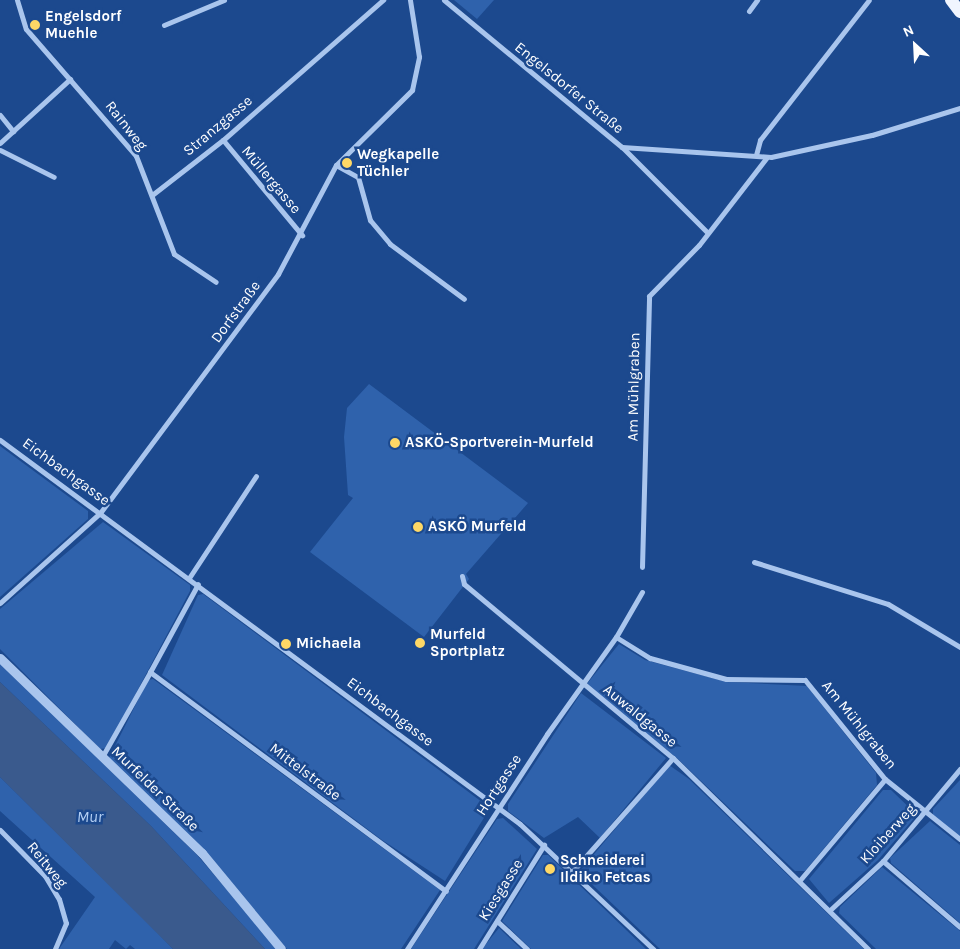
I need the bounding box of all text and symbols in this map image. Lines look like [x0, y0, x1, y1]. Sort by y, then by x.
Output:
place label: Engelsdorf Muehle [45, 7, 121, 42]
marker: Engelsdorf Muehle [29, 19, 41, 31]
north arrow [890, 20, 940, 70]
text: N [900, 21, 917, 41]
street label: Engelsdorfer Straße [511, 38, 627, 138]
street label: Stranzgasse [180, 92, 256, 160]
street label: Rainweg [101, 98, 151, 154]
street label: Müllergasse [237, 142, 305, 218]
place label: Wegkapelle Tüchler [357, 145, 439, 180]
marker: Wegkapelle Tüchler [341, 157, 353, 169]
street label: Dorfstraße [207, 277, 265, 347]
street label: Am Mühlgraben [624, 332, 644, 442]
street label: Eichbachgasse [19, 434, 113, 510]
place label: ASKÖ-Sportverein-Murfeld [405, 434, 594, 452]
marker: ASKÖ-Sportverein-Murfeld [389, 437, 401, 449]
place label: ASKÖ Murfeld [428, 518, 526, 536]
marker: ASKÖ Murfeld [412, 521, 424, 533]
place label: Murfeld Sportplatz [430, 625, 505, 660]
place label: Michaela [296, 635, 361, 653]
marker: Murfeld Sportplatz [414, 637, 426, 649]
marker: Michaela [280, 638, 292, 650]
street label: Eichbachgasse [343, 674, 437, 750]
street label: Am Mühlgraben [818, 677, 900, 773]
street label: Auwaldgasse [599, 681, 681, 751]
street label: Mittelstraße [266, 739, 344, 805]
street label: Murfelder Straße [107, 743, 203, 835]
street label: Hortgasse [473, 751, 525, 819]
street label: Kloiberweg [856, 800, 920, 868]
water label: Mur [77, 807, 103, 827]
street label: Reitweg [23, 838, 71, 892]
place label: Schneiderei Ildiko Fetcas [560, 851, 651, 886]
street label: Kiesgasse [475, 856, 527, 924]
marker: Schneiderei Ildiko Fetcas [544, 863, 556, 875]

